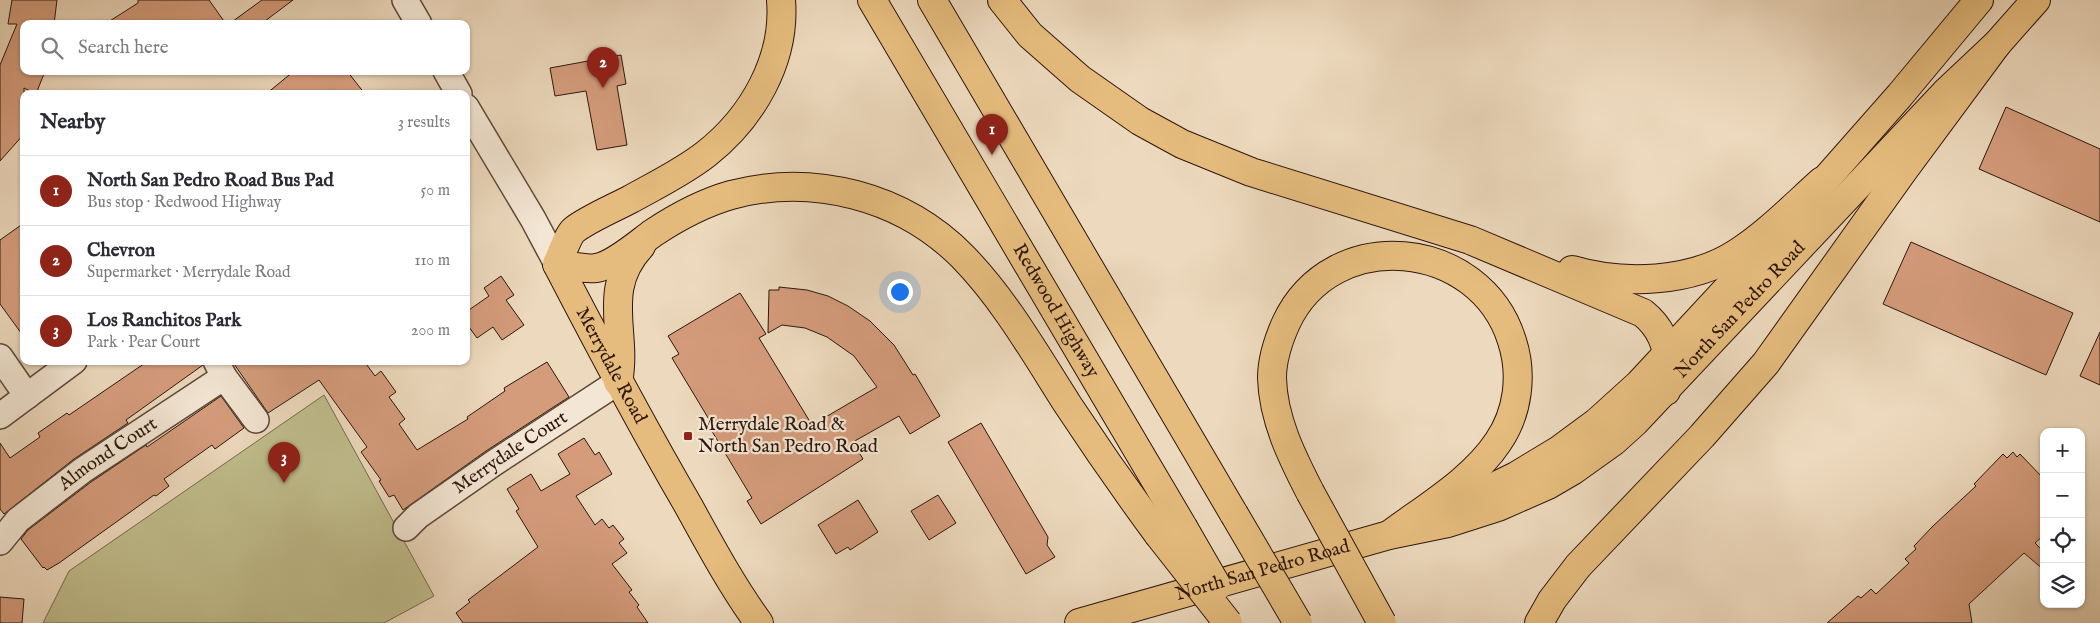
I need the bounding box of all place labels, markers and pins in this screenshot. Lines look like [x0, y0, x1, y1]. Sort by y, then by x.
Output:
pin: 2 [587, 47, 619, 88]
pin: 1 [976, 114, 1008, 155]
place label: Merrydale Road & North San Pedro Road [698, 413, 879, 459]
marker: Merrydale Road & North San Pedro Road [682, 430, 694, 442]
pin: 3 [268, 442, 300, 483]

